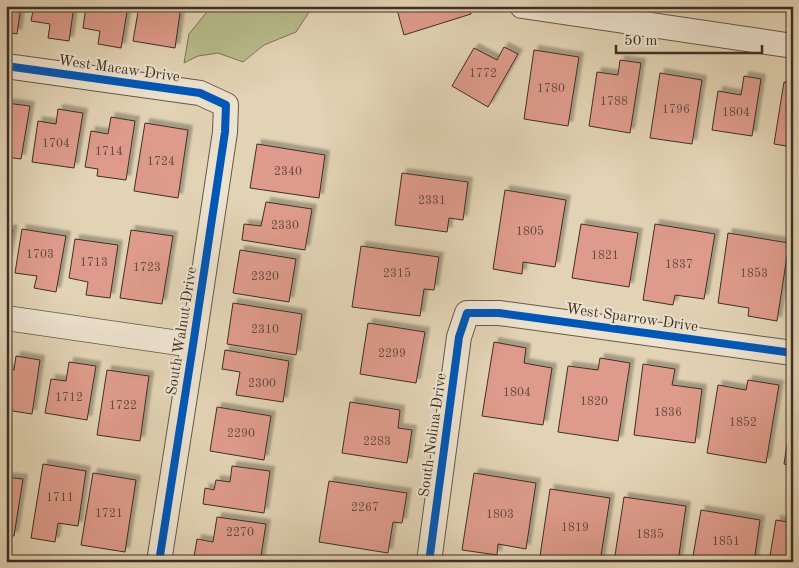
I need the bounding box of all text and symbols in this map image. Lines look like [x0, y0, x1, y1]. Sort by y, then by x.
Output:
scale bar [616, 22, 763, 54]
text: 50 m [624, 34, 658, 49]
street label: West Macaw Drive [57, 54, 181, 85]
house number: 1772 [469, 68, 497, 80]
house number: 1780 [537, 83, 565, 95]
house number: 1788 [600, 96, 628, 108]
house number: 1796 [662, 104, 690, 116]
house number: 1804 [722, 107, 750, 119]
house number: 1704 [42, 138, 70, 150]
house number: 1714 [95, 146, 123, 158]
house number: 1724 [147, 156, 175, 168]
house number: 2340 [274, 166, 302, 178]
house number: 2331 [418, 195, 446, 207]
house number: 2330 [271, 220, 299, 232]
house number: 1805 [516, 225, 544, 238]
house number: 1703 [26, 249, 54, 261]
house number: 1821 [591, 250, 619, 262]
house number: 1713 [80, 257, 108, 269]
house number: 1837 [665, 259, 693, 271]
house number: 1723 [133, 262, 161, 274]
street label: South Walnut Drive [165, 266, 200, 397]
house number: 2315 [383, 267, 411, 280]
house number: 1853 [740, 267, 768, 280]
house number: 2320 [251, 271, 279, 283]
street label: West Sparrow Drive [565, 302, 699, 335]
house number: 2310 [251, 324, 279, 336]
house number: 2299 [378, 348, 406, 360]
street label: South Nolina Drive [417, 372, 450, 498]
house number: 2300 [248, 378, 276, 390]
house number: 1804 [503, 387, 531, 399]
house number: 1712 [55, 392, 83, 404]
house number: 1820 [580, 396, 608, 408]
house number: 1722 [109, 400, 137, 412]
house number: 1836 [654, 407, 682, 419]
house number: 1852 [729, 416, 757, 429]
house number: 2290 [227, 428, 255, 440]
house number: 2283 [363, 436, 391, 448]
house number: 1711 [46, 492, 74, 504]
house number: 2267 [351, 502, 379, 514]
house number: 1721 [95, 508, 123, 520]
house number: 1803 [486, 509, 514, 521]
house number: 1819 [561, 522, 589, 534]
house number: 2270 [226, 527, 254, 539]
house number: 1835 [636, 528, 664, 541]
house number: 1851 [712, 535, 740, 548]

